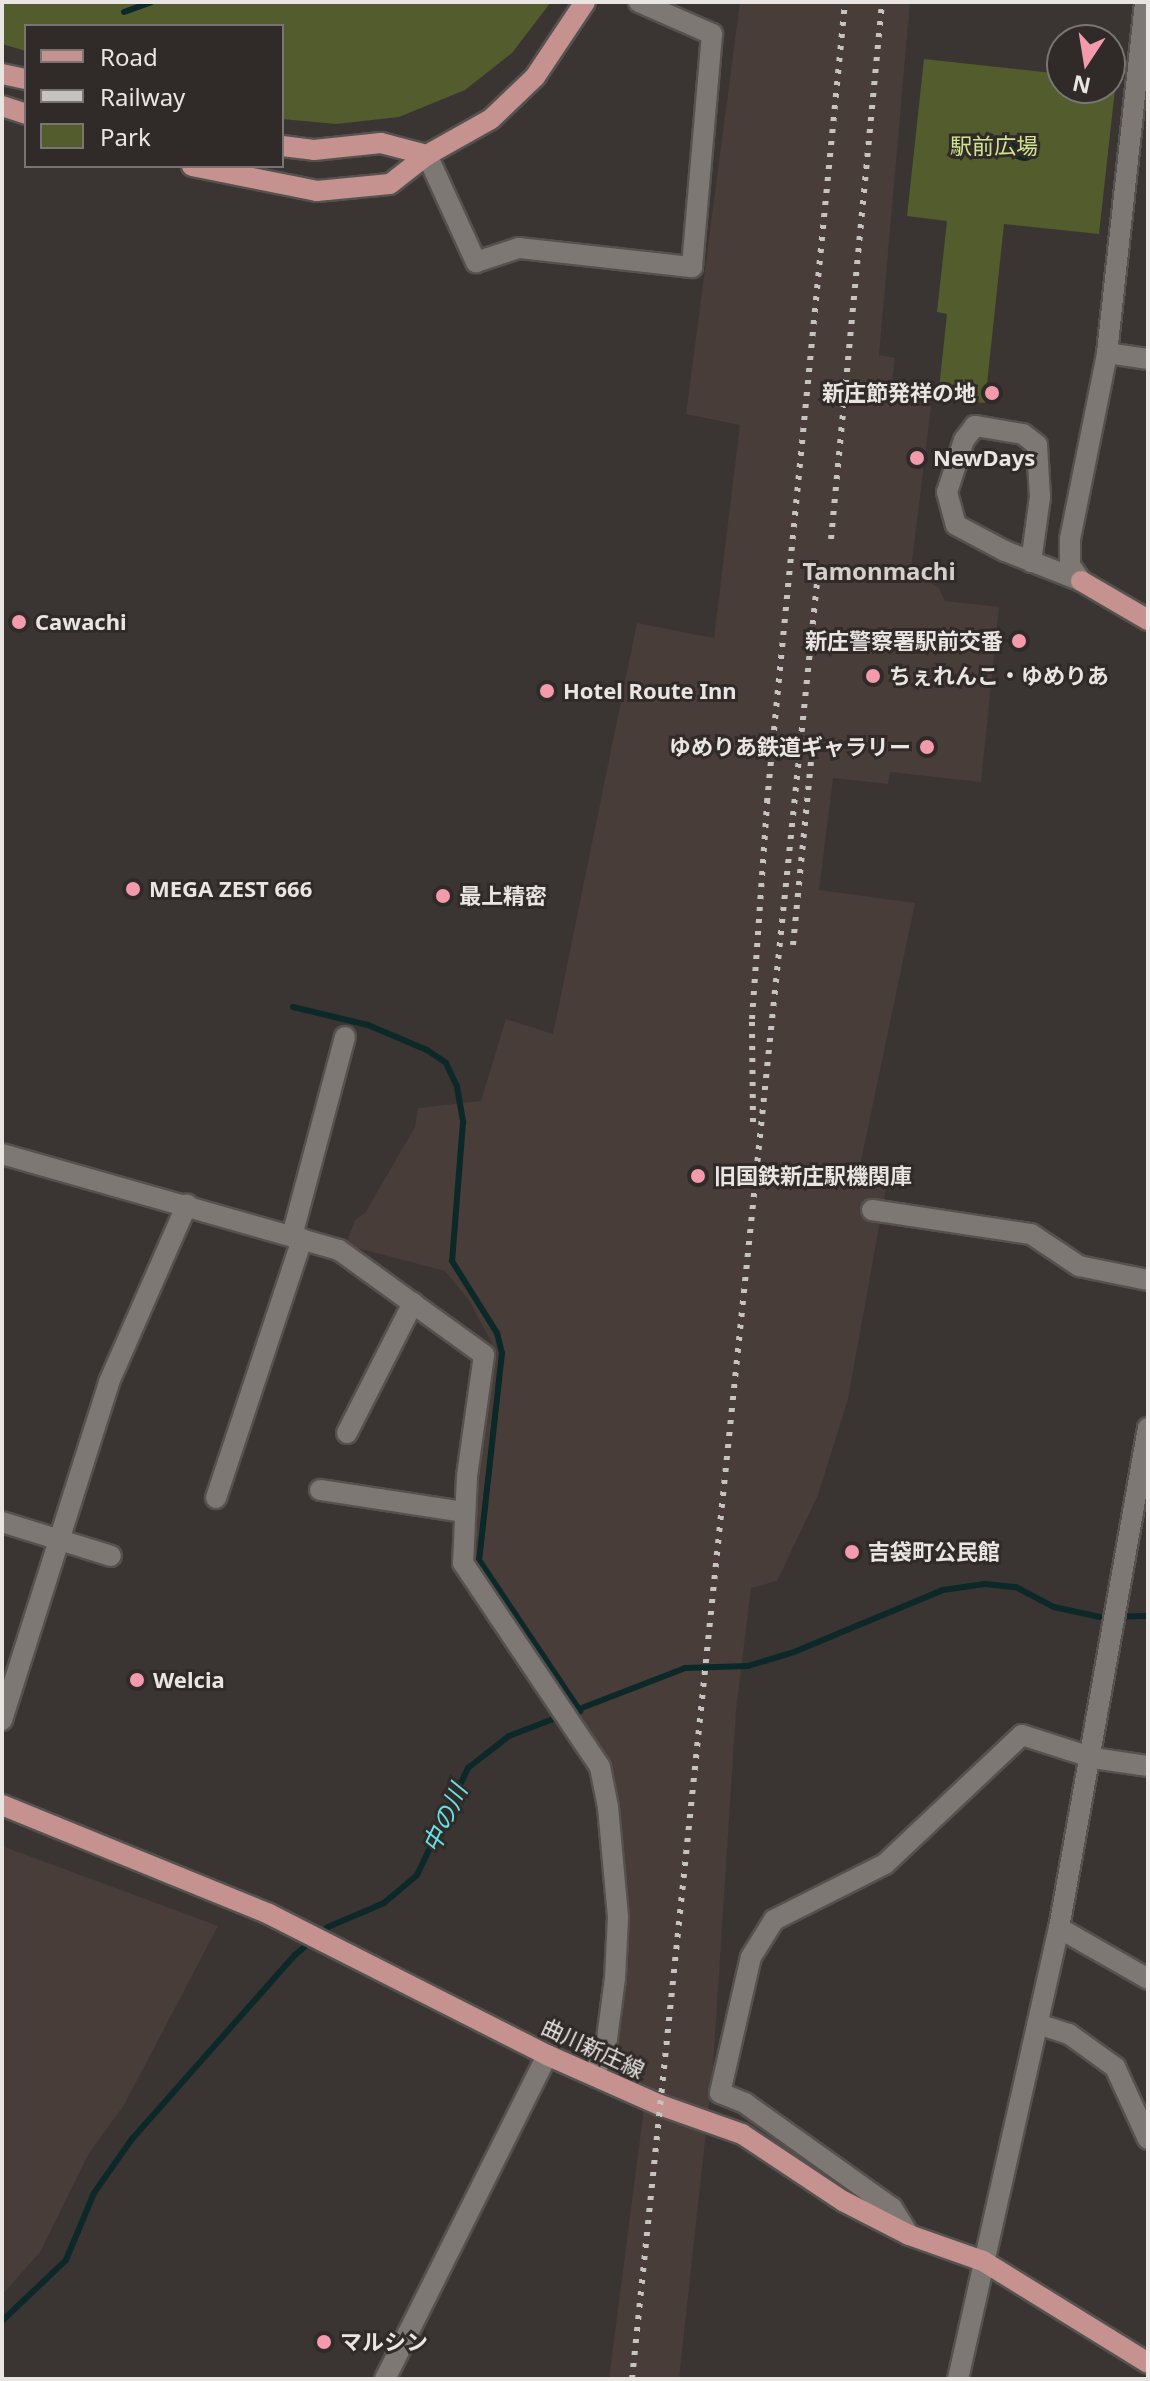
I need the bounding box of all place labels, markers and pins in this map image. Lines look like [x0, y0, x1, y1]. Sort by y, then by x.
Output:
place label: 新庄節発祥の地 [822, 380, 976, 406]
marker: 新庄節発祥の地 [983, 384, 1001, 402]
place label: NewDays [933, 445, 1035, 471]
marker: NewDays [908, 449, 926, 467]
place label: Cawachi [35, 609, 127, 635]
marker: Cawachi [10, 613, 28, 631]
place label: 新庄警察署駅前交番 [805, 628, 1003, 654]
marker: 新庄警察署駅前交番 [1010, 632, 1028, 650]
place label: ちぇれんこ・ゆめりあ [889, 663, 1109, 689]
marker: ちぇれんこ・ゆめりあ [864, 667, 882, 685]
place label: Hotel Route Inn [563, 678, 737, 704]
marker: Hotel Route Inn [538, 682, 556, 700]
place label: ゆめりあ鉄道ギャラリー [669, 734, 911, 760]
marker: ゆめりあ鉄道ギャラリー [918, 738, 936, 756]
place label: MEGA ZEST 666 [149, 876, 312, 902]
marker: MEGA ZEST 666 [124, 880, 142, 898]
place label: 最上精密 [459, 883, 547, 909]
marker: 最上精密 [434, 887, 452, 905]
place label: 旧国鉄新庄駅機関庫 [714, 1163, 912, 1189]
marker: 旧国鉄新庄駅機関庫 [689, 1167, 707, 1185]
place label: 吉袋町公民館 [868, 1539, 1000, 1565]
marker: 吉袋町公民館 [843, 1543, 861, 1561]
place label: Welcia [153, 1667, 225, 1693]
marker: Welcia [128, 1671, 146, 1689]
place label: マルシン [340, 2329, 428, 2355]
marker: マルシン [315, 2333, 333, 2351]

